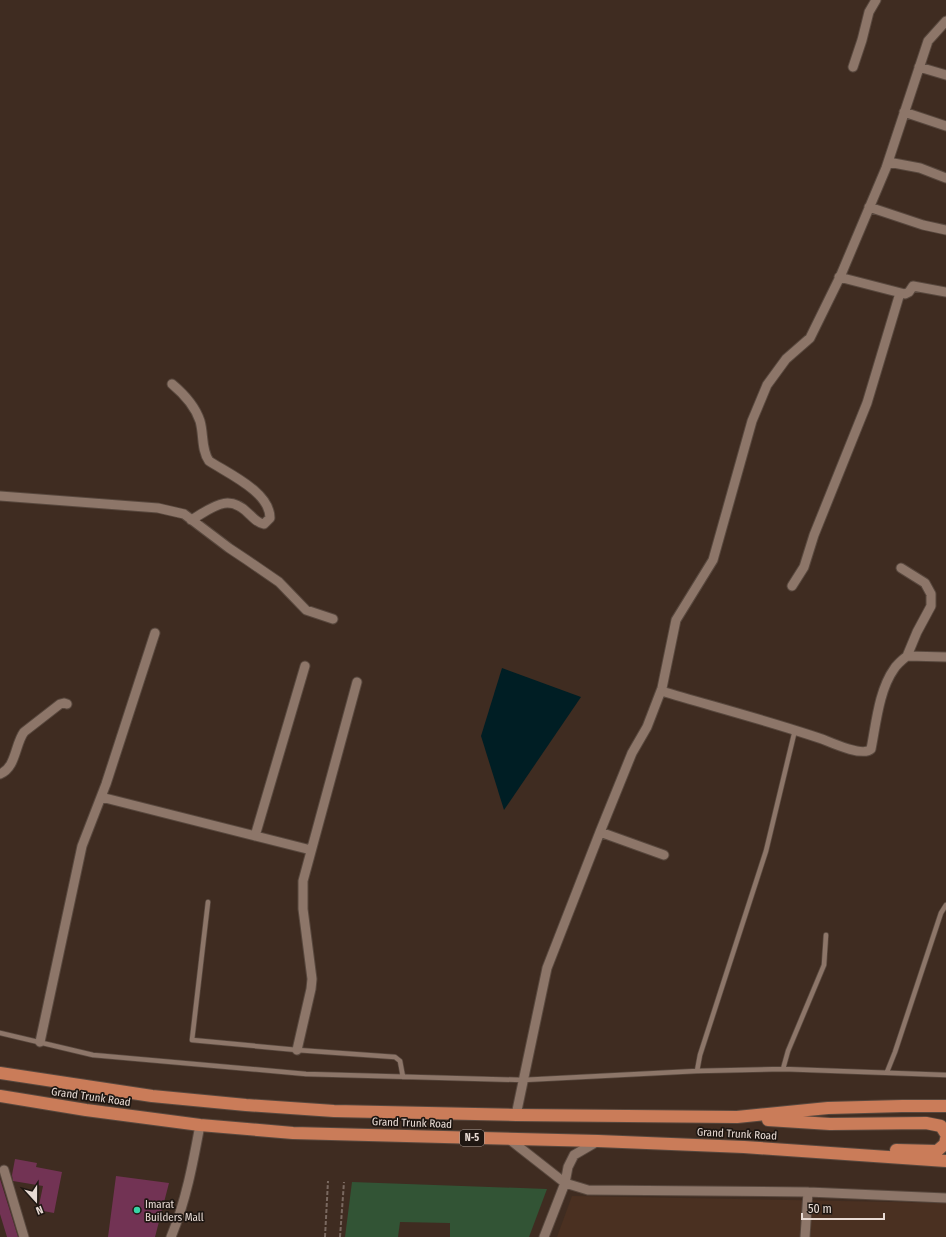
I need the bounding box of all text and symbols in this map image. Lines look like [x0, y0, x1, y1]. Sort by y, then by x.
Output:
street label: Grand Trunk Road [50, 1085, 132, 1109]
street label: Grand Trunk Road [372, 1115, 452, 1131]
street label: Grand Trunk Road [697, 1125, 777, 1143]
road number: N-5 [460, 1130, 484, 1146]
north arrow [16, 1181, 56, 1221]
scale bar [802, 1195, 884, 1221]
place label: Imarat Builders Mall [145, 1198, 204, 1224]
text: 50 m [808, 1202, 832, 1216]
text: N [34, 1203, 45, 1217]
marker: Imarat Builders Mall [132, 1205, 142, 1215]

